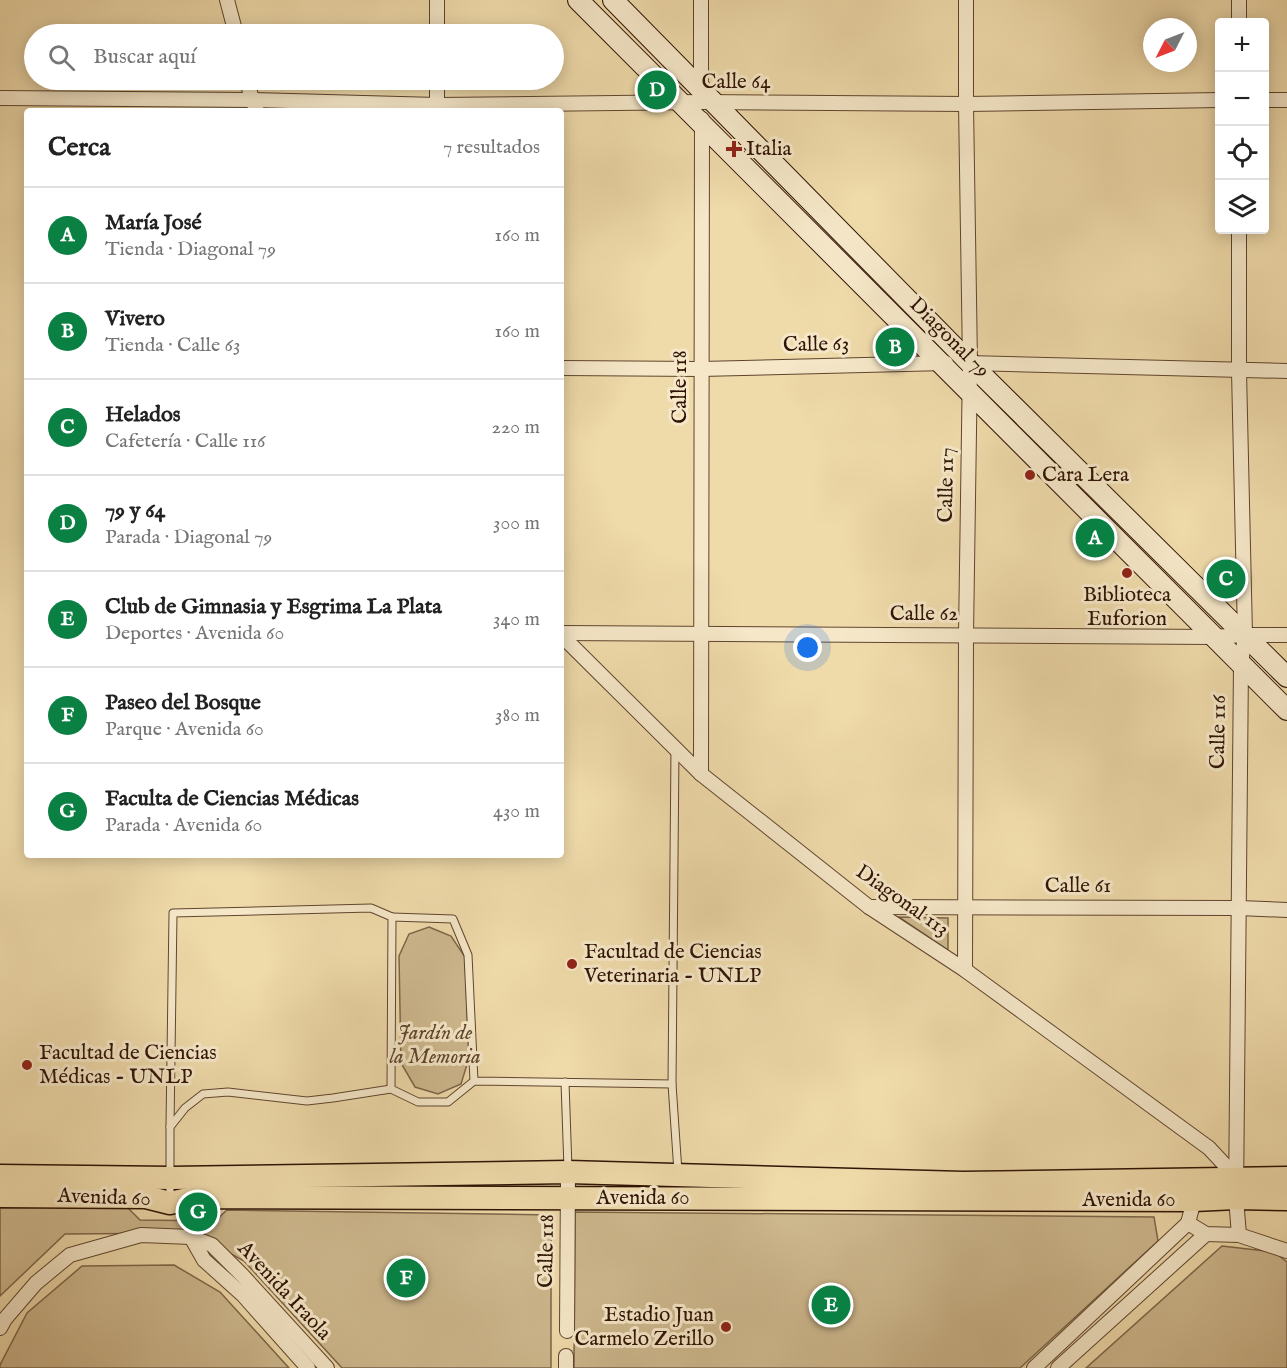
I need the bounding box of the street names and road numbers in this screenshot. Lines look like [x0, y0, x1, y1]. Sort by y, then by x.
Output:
street label: Calle 64 [702, 69, 771, 96]
street label: Diagonal 79 [903, 292, 995, 384]
street label: Calle 63 [783, 331, 849, 359]
street label: Calle 118 [667, 350, 694, 424]
street label: Calle 117 [933, 447, 961, 523]
street label: Calle 62 [890, 601, 958, 628]
street label: Calle 116 [1205, 694, 1233, 769]
street label: Diagonal 113 [850, 859, 954, 943]
street label: Calle 61 [1045, 873, 1111, 900]
street label: Avenida 60 [56, 1183, 151, 1213]
street label: Avenida 60 [595, 1185, 690, 1212]
street label: Avenida 60 [1081, 1187, 1176, 1214]
street label: Calle 118 [533, 1214, 561, 1288]
street label: Avenida Iraola [230, 1235, 337, 1347]

